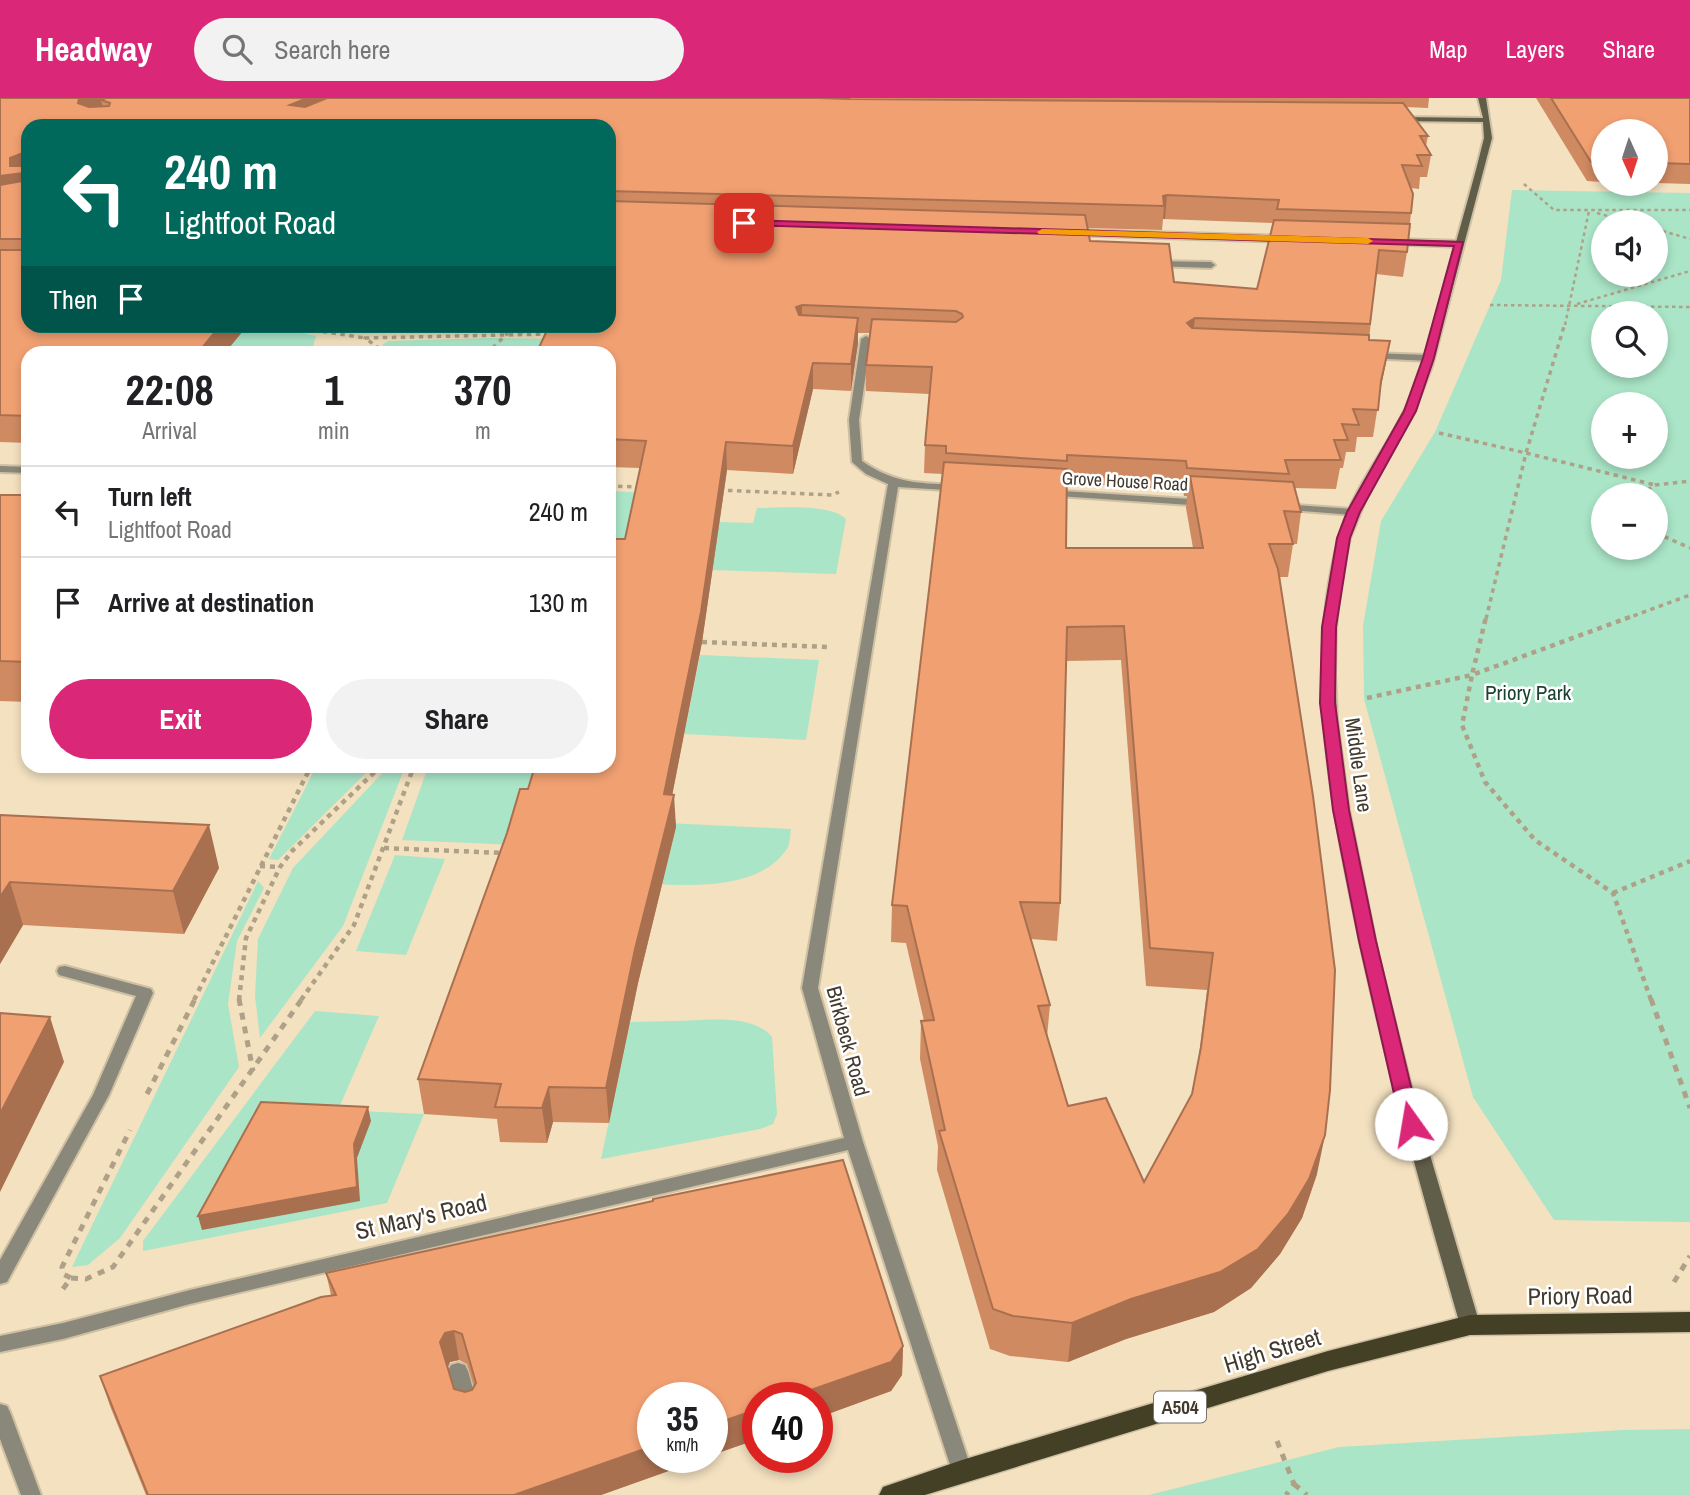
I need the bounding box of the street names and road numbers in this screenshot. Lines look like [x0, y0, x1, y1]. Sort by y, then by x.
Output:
street label: Grove House Road [1061, 465, 1189, 497]
street label: Middle Lane [1338, 716, 1380, 814]
street label: Birkbeck Road [819, 983, 877, 1099]
street label: St Mary's Road [352, 1185, 490, 1247]
street label: Priory Road [1527, 1278, 1633, 1312]
street label: High Street [1220, 1320, 1325, 1380]
road number: A504 [1154, 1392, 1206, 1422]

